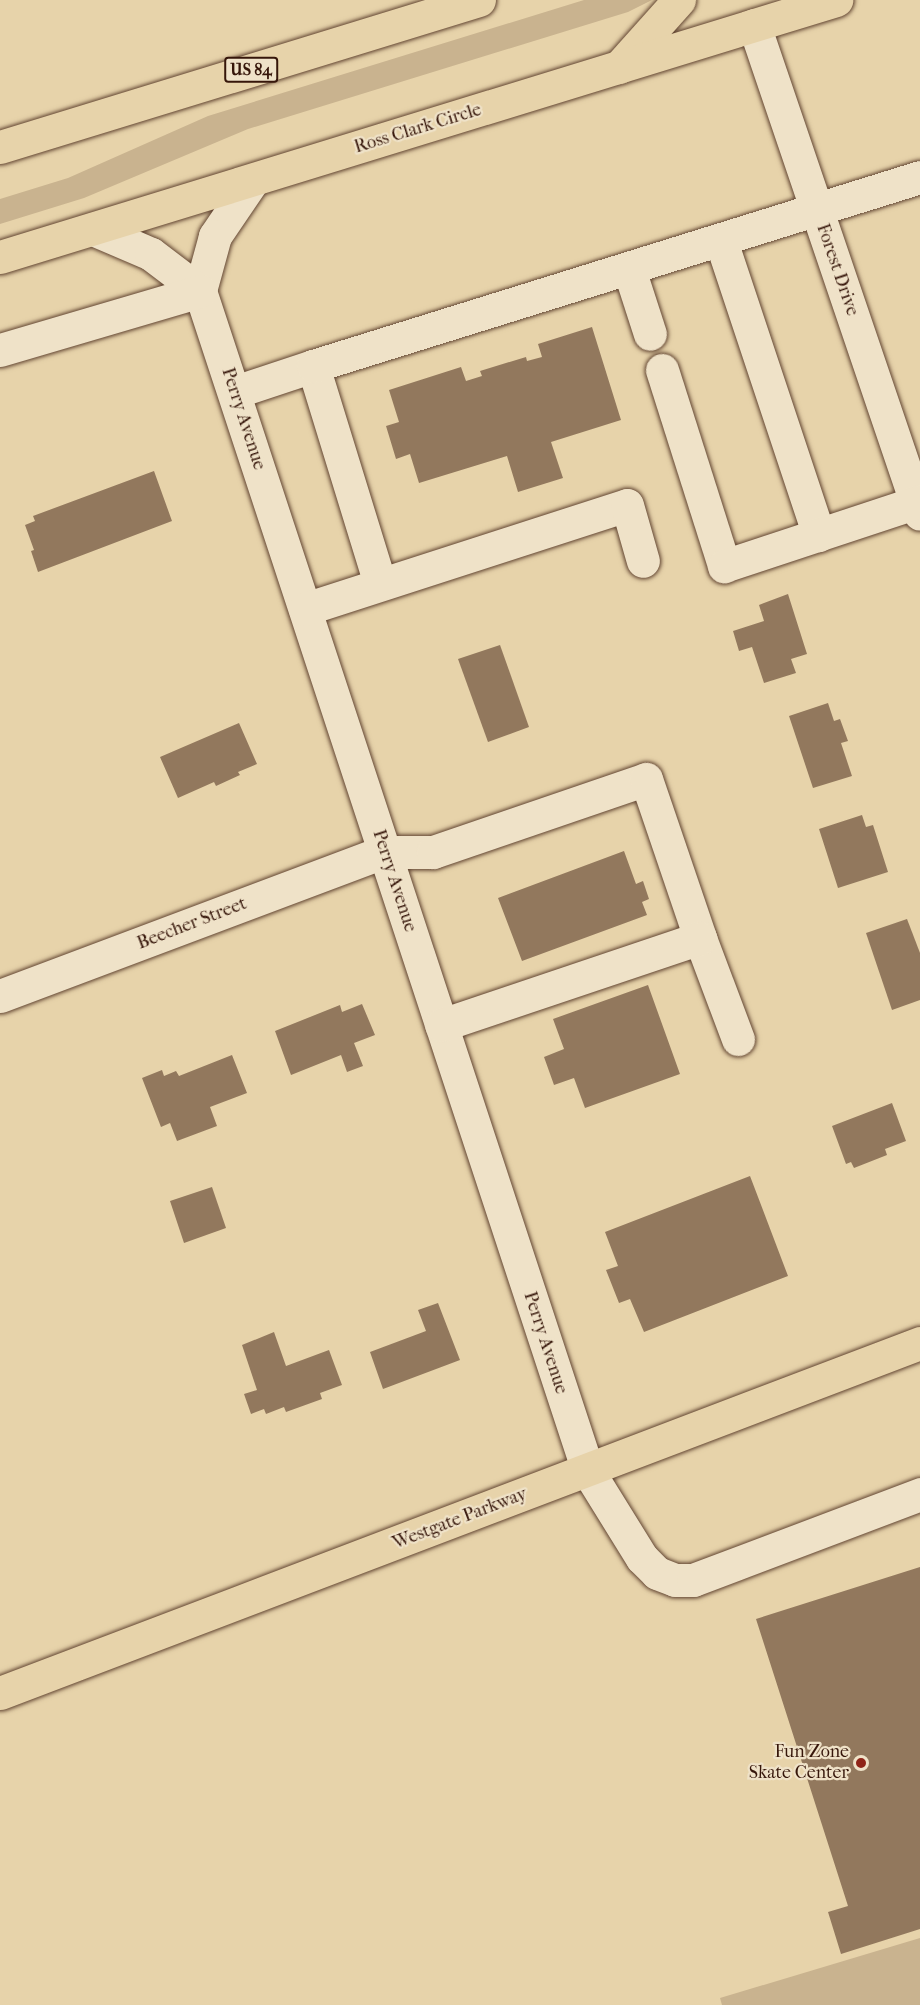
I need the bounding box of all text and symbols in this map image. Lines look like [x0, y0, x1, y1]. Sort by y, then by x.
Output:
road number: US 84 [224, 57, 278, 83]
street label: Ross Clark Circle [352, 99, 484, 159]
street label: Forest Drive [811, 221, 863, 319]
street label: Perry Avenue [216, 365, 270, 473]
street label: Perry Avenue [367, 827, 421, 935]
street label: Beecher Street [134, 893, 250, 955]
street label: Perry Avenue [518, 1289, 572, 1397]
street label: Westgate Parkway [390, 1483, 530, 1555]
place label: Fun Zone Skate Center [749, 1742, 849, 1784]
marker: Fun Zone Skate Center [854, 1756, 868, 1770]

